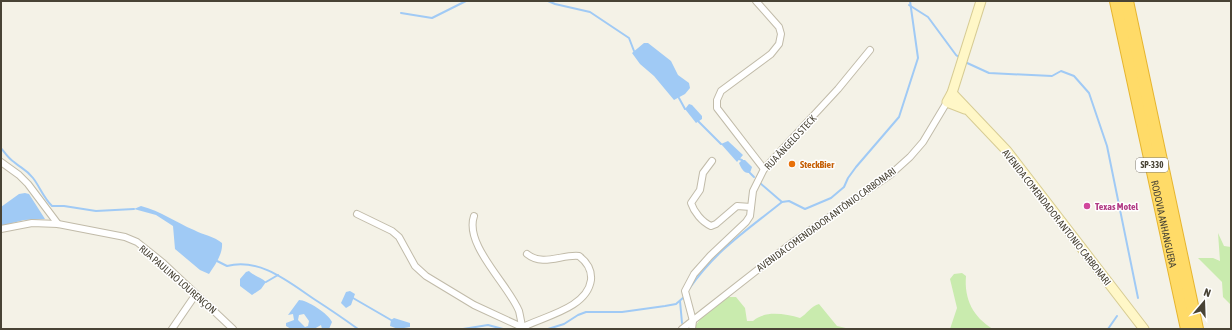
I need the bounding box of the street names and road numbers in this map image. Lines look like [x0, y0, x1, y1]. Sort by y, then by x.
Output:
street label: RUA ÂNGELO STECK [762, 113, 819, 172]
street label: AVENIDA COMENDADOR ANTONIO CARBONARI [1000, 147, 1113, 287]
road number: SP-330 [1136, 158, 1168, 172]
street label: AVENIDA COMENDADOR ANTÔNIO CARBONARI [755, 165, 898, 274]
street label: RODOVIA ANHANGUERA [1149, 179, 1179, 269]
street label: RUA PAULINO LOURENÇON [137, 243, 219, 316]

